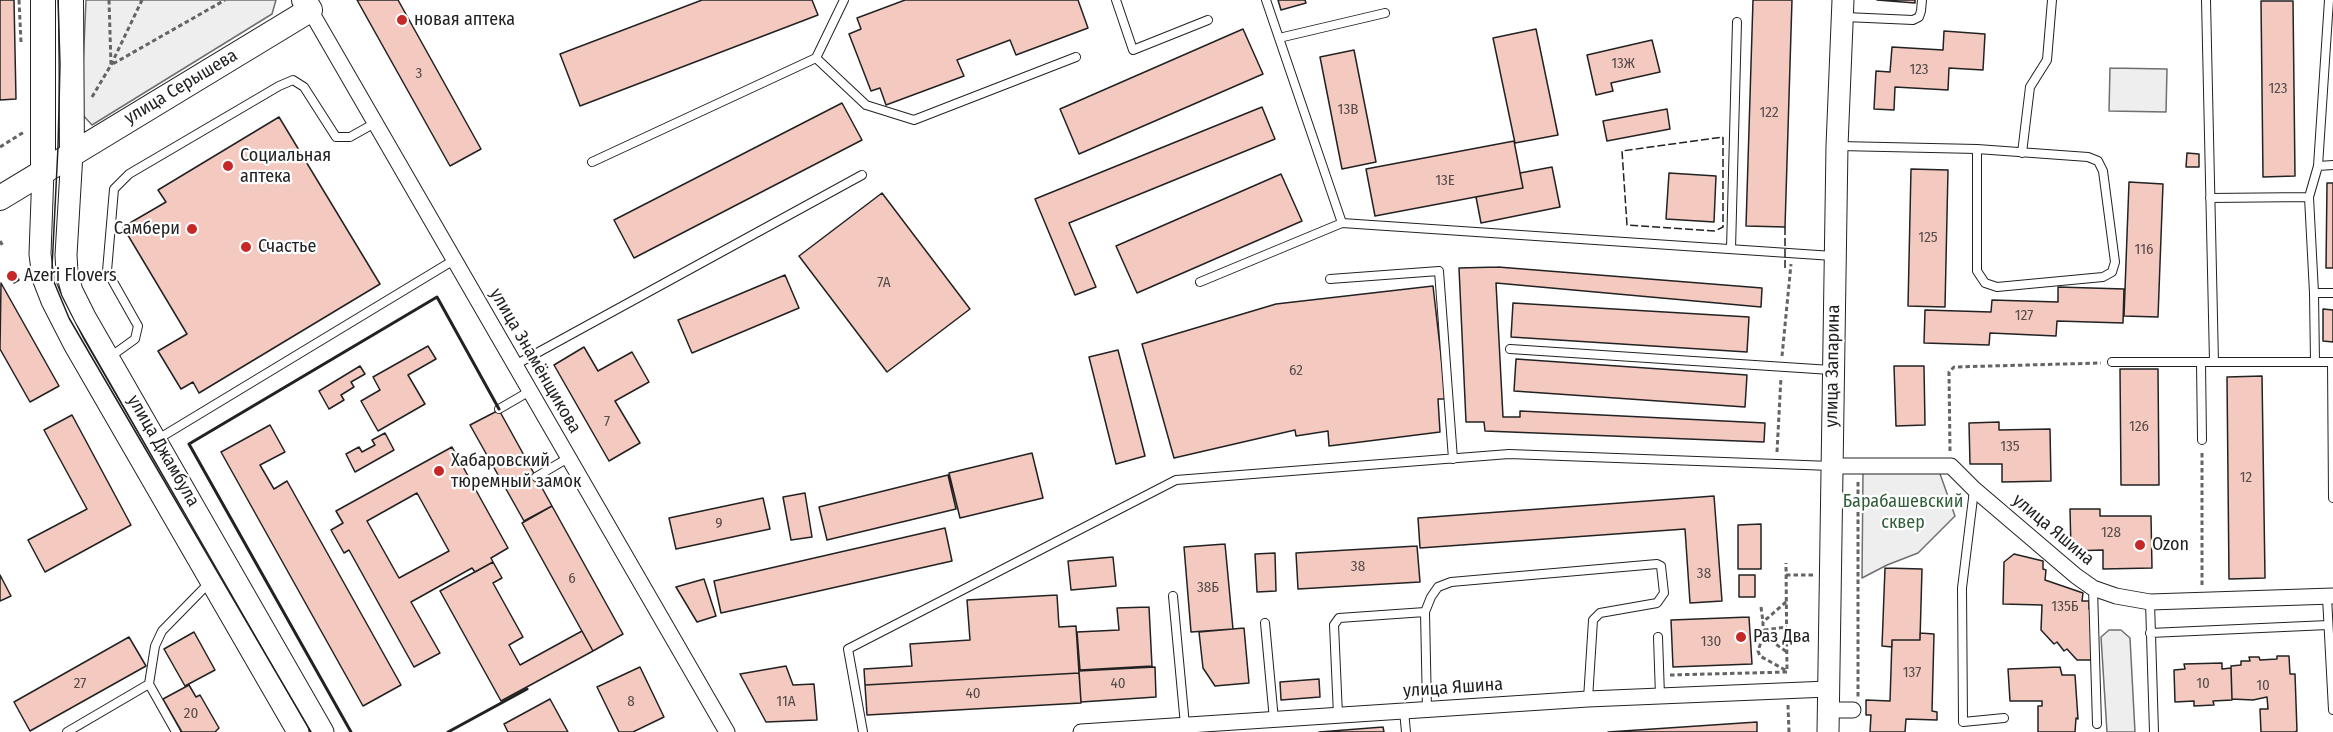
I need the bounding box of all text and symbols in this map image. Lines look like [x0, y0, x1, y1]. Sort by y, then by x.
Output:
place label: новая аптека [414, 9, 515, 31]
marker: новая аптека [395, 13, 409, 27]
street label: улица Серышева [121, 45, 241, 129]
house number: 13Ж [1611, 55, 1635, 73]
house number: 123 [1909, 61, 1929, 79]
house number: 3 [416, 65, 422, 83]
house number: 123 [2268, 80, 2288, 98]
house number: 13В [1338, 101, 1358, 119]
house number: 122 [1759, 104, 1779, 122]
place label: Социальная аптека [240, 145, 331, 188]
marker: Социальная аптека [221, 159, 235, 173]
house number: 13Е [1435, 172, 1455, 190]
place label: Самбери [114, 218, 180, 240]
marker: Самбери [185, 222, 199, 236]
house number: 125 [1918, 229, 1938, 247]
place label: Счастье [258, 236, 316, 258]
marker: Счастье [239, 240, 253, 254]
house number: 116 [2135, 241, 2153, 259]
place label: Azeri Flovers [24, 265, 117, 287]
marker: Azeri Flovers [5, 269, 19, 283]
house number: 7А [877, 274, 891, 292]
street label: улица Знамёнщикова [485, 285, 585, 437]
street label: улица Запарина [1821, 304, 1845, 428]
house number: 127 [2015, 307, 2033, 325]
house number: 62 [1289, 362, 1303, 380]
street label: улица Джамбула [122, 391, 204, 511]
house number: 7 [604, 413, 610, 431]
house number: 126 [2129, 418, 2149, 436]
house number: 135 [2000, 438, 2020, 456]
place label: Хабаровский тюремный замок [451, 450, 581, 492]
marker: Хабаровский тюремный замок [432, 464, 446, 478]
house number: 12 [2240, 469, 2252, 487]
street label: улица Яшина [2008, 490, 2098, 570]
park label: Барабашевский сквер [1843, 491, 1963, 534]
house number: 9 [715, 515, 723, 533]
house number: 128 [2101, 524, 2121, 542]
place label: Ozon [2152, 534, 2189, 556]
marker: Ozon [2133, 538, 2147, 552]
house number: 38 [1351, 558, 1365, 576]
house number: 38 [1697, 565, 1711, 583]
house number: 6 [568, 570, 576, 588]
house number: 38Б [1197, 579, 1219, 597]
house number: 135Б [2051, 598, 2079, 616]
place label: Раз Два [1753, 626, 1810, 648]
marker: Раз Два [1734, 630, 1748, 644]
house number: 130 [1701, 633, 1721, 651]
house number: 137 [1903, 664, 1921, 682]
street label: улица Яшина [1402, 674, 1504, 702]
house number: 27 [74, 675, 86, 693]
house number: 40 [1110, 675, 1126, 693]
house number: 10 [2196, 675, 2210, 693]
house number: 10 [2256, 677, 2270, 695]
house number: 40 [965, 685, 981, 703]
house number: 8 [627, 693, 635, 711]
house number: 11А [776, 693, 796, 711]
house number: 20 [184, 705, 198, 723]

